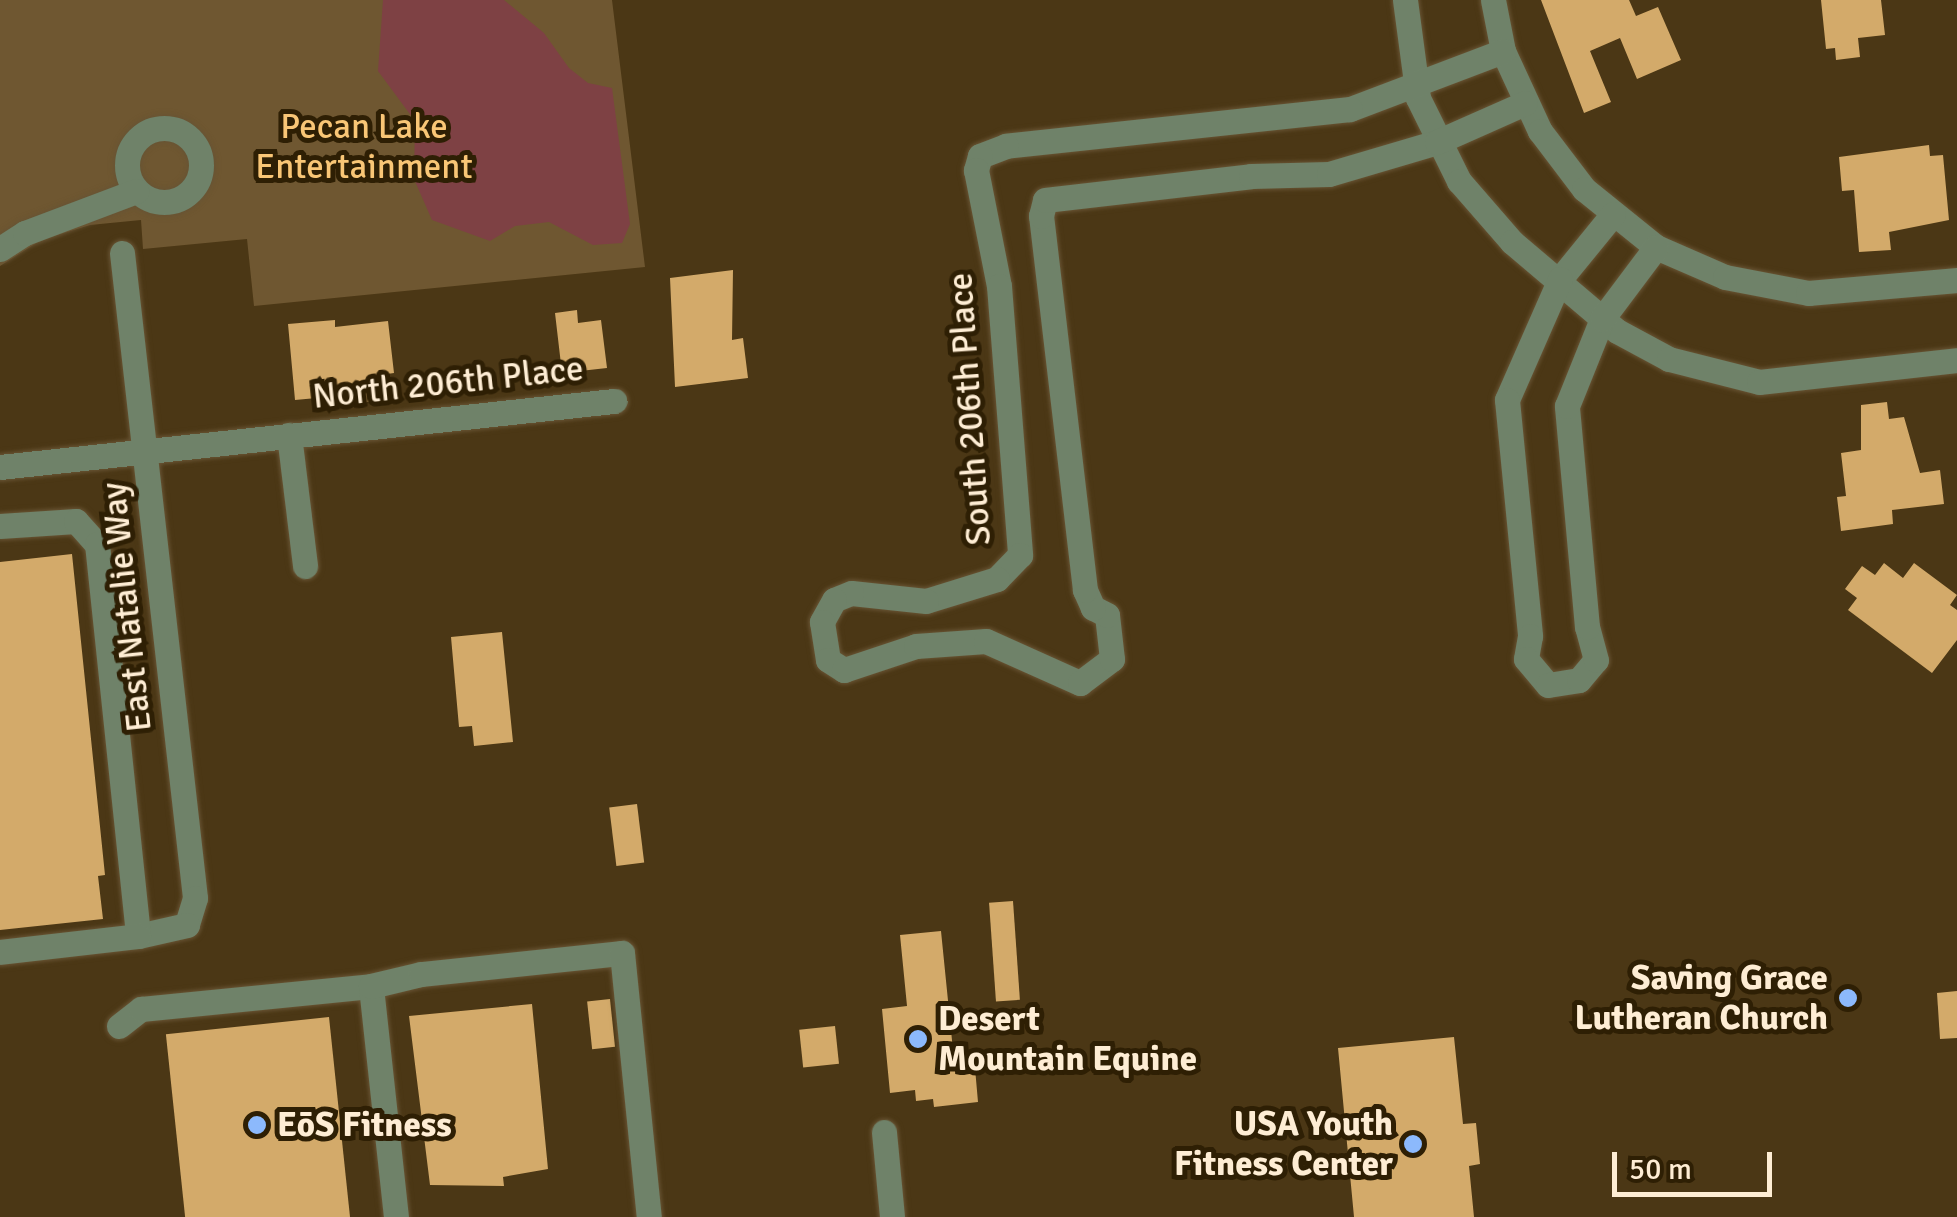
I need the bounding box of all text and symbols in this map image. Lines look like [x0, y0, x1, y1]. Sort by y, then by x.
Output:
park label: Pecan Lake Entertainment [255, 106, 473, 188]
street label: South 206th Place [940, 271, 1000, 547]
street label: North 206th Place [311, 348, 585, 418]
street label: East Natalie Way [93, 480, 161, 734]
place label: Saving Grace Lutheran Church [1574, 957, 1828, 1039]
marker: Saving Grace Lutheran Church [1837, 987, 1859, 1009]
place label: Desert Mountain Equine [938, 998, 1197, 1080]
marker: Desert Mountain Equine [907, 1028, 929, 1050]
place label: USA Youth Fitness Center [1174, 1103, 1393, 1185]
place label: EōS Fitness [277, 1104, 452, 1146]
marker: EōS Fitness [246, 1114, 268, 1136]
scale bar [1617, 1132, 1777, 1194]
marker: USA Youth Fitness Center [1402, 1133, 1424, 1155]
text: 50 m [1629, 1151, 1692, 1188]

